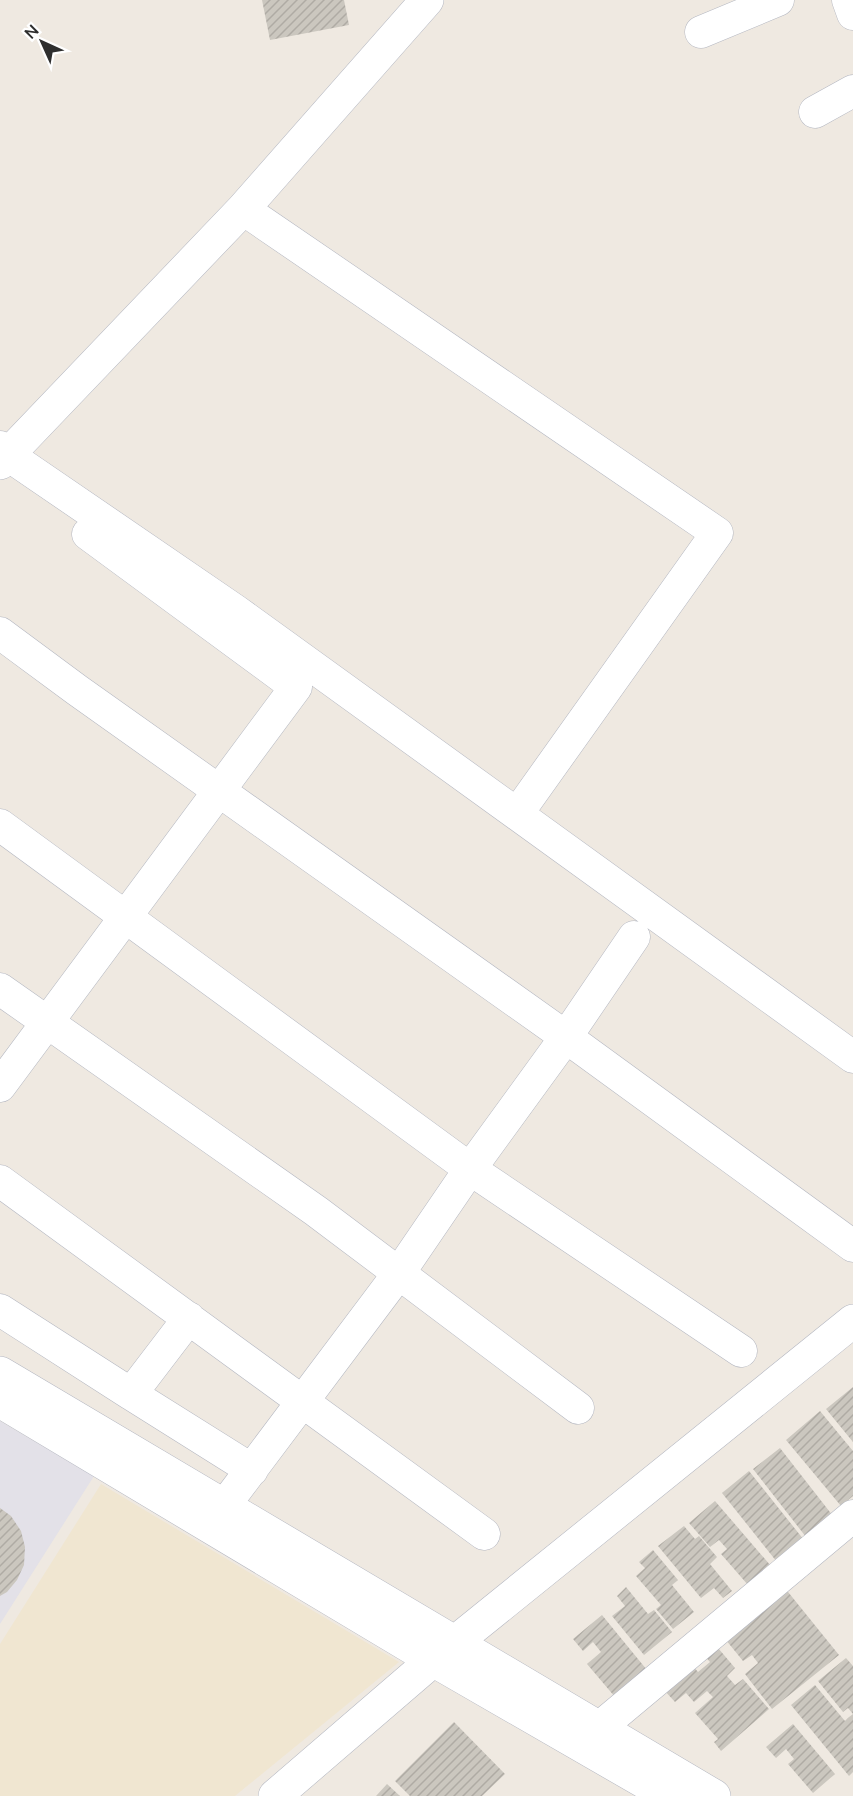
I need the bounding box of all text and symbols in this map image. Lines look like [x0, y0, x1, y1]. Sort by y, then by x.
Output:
north arrow [12, 12, 72, 72]
text: N [20, 20, 43, 43]

